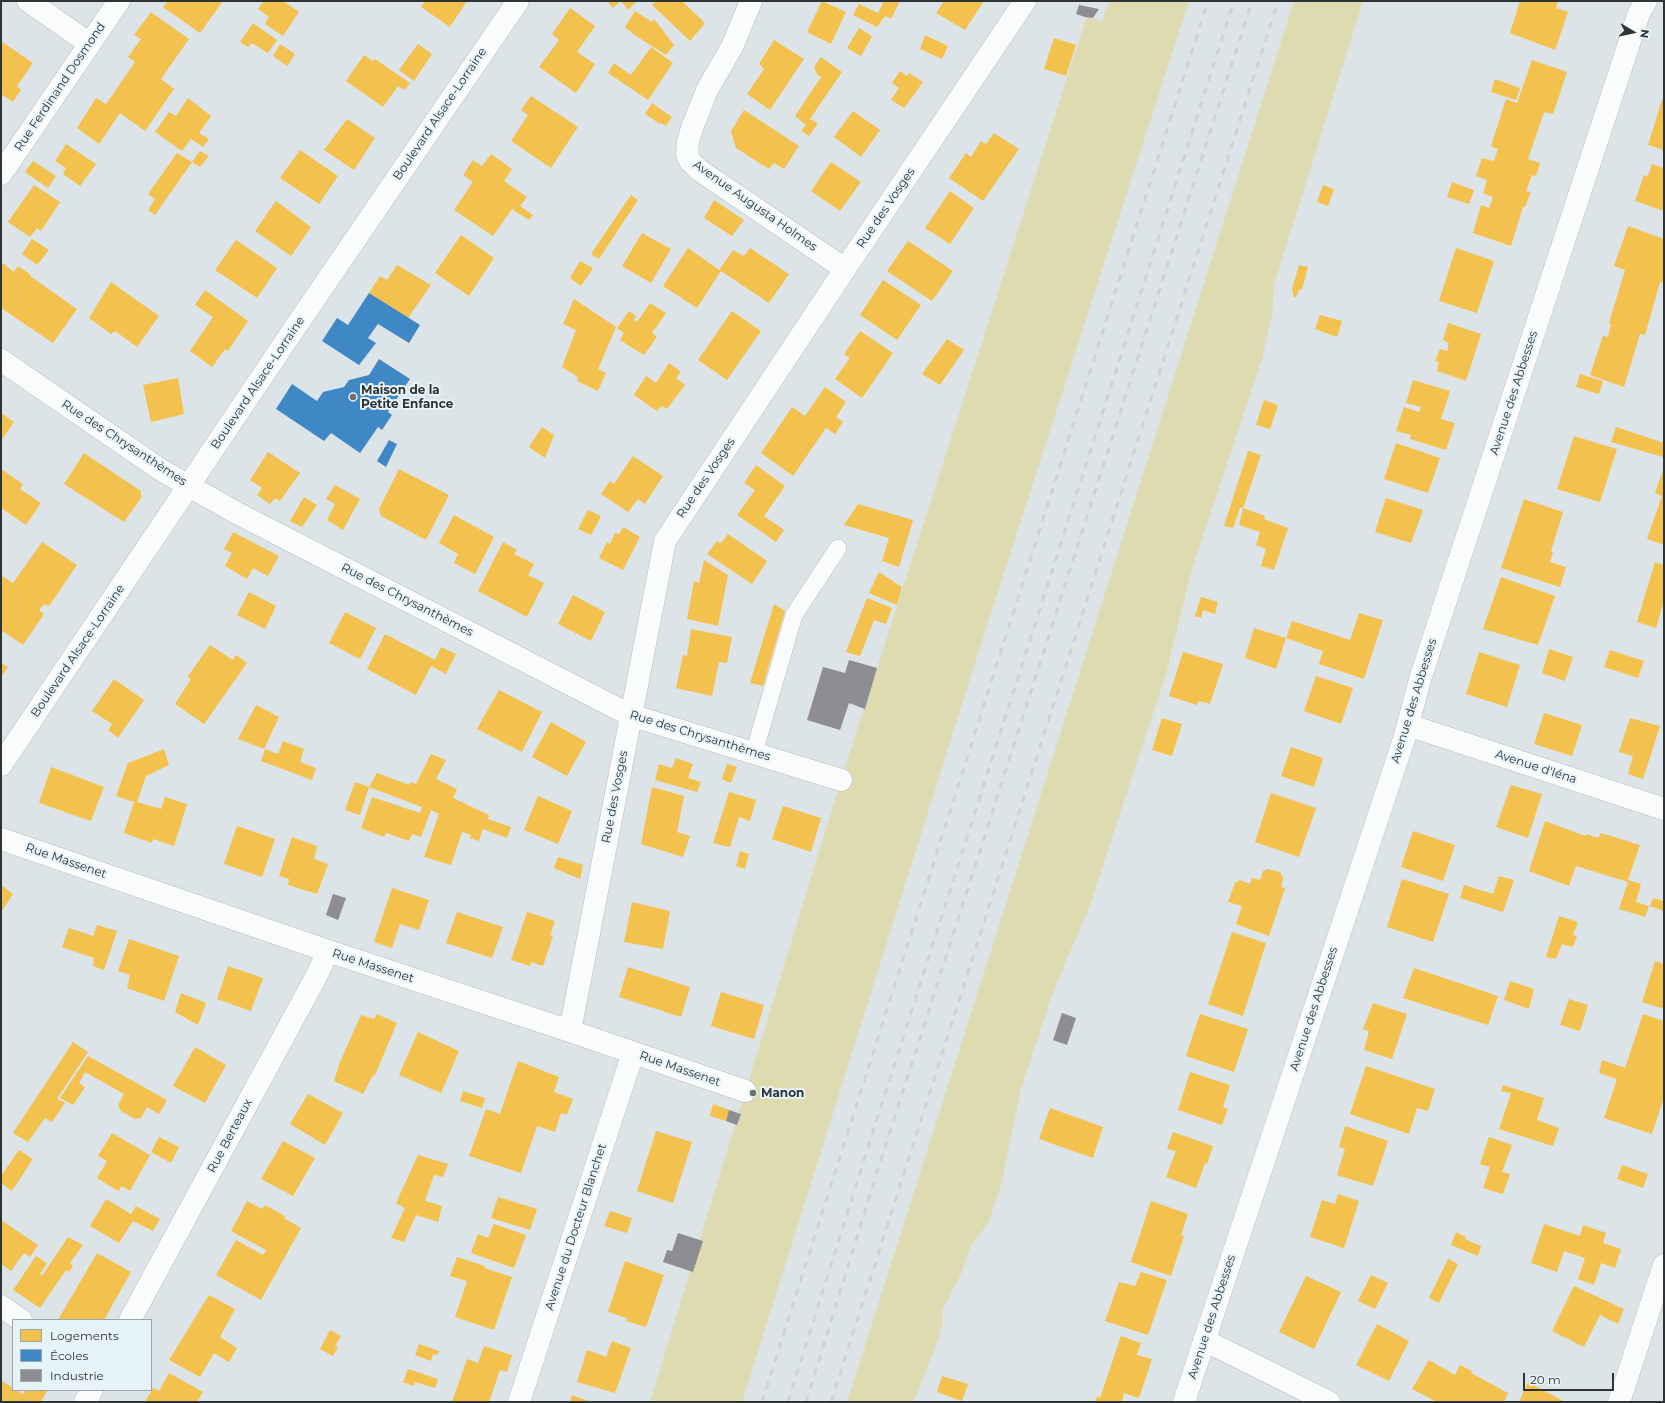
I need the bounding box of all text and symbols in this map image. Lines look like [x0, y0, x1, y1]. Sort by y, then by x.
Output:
north arrow [1613, 12, 1653, 52]
street label: Rue Ferdinand Dosmond [11, 20, 109, 154]
text: N [1637, 28, 1652, 39]
street label: Boulevard Alsace-Lorraine [390, 45, 490, 183]
street label: Avenue Augusta Holmes [690, 158, 820, 254]
street label: Rue des Vosges [854, 165, 918, 251]
street label: Boulevard Alsace-Lorraine [208, 314, 308, 452]
street label: Avenue des Abbesses [1487, 329, 1541, 457]
place label: Maison de la Petite Enfance [361, 383, 453, 411]
marker: Maison de la Petite Enfance [348, 392, 358, 402]
street label: Rue des Chrysanthèmes [59, 397, 189, 489]
street label: Rue des Vosges [674, 435, 738, 521]
street label: Rue des Chrysanthèmes [339, 560, 475, 640]
street label: Boulevard Alsace-Lorraine [28, 582, 128, 720]
street label: Avenue des Abbesses [1388, 637, 1440, 765]
street label: Rue des Chrysanthèmes [628, 708, 772, 764]
street label: Avenue d'Iéna [1493, 747, 1579, 787]
street label: Rue des Vosges [599, 750, 631, 844]
street label: Rue Massenet [24, 840, 108, 882]
street label: Avenue des Abbesses [1287, 945, 1341, 1073]
street label: Rue Massenet [330, 946, 416, 986]
street label: Rue Massenet [638, 1048, 722, 1090]
place label: Manon [761, 1086, 804, 1100]
marker: Manon [748, 1088, 758, 1098]
street label: Rue Berteaux [204, 1097, 256, 1175]
street label: Avenue du Docteur Blanchet [542, 1142, 610, 1312]
street label: Avenue des Abbesses [1185, 1253, 1239, 1381]
legend [12, 1319, 152, 1391]
text: Logements [50, 1328, 119, 1343]
text: Écoles [50, 1348, 88, 1363]
scale bar [1525, 1365, 1616, 1391]
text: Industrie [50, 1368, 104, 1383]
text: 20 m [1530, 1372, 1561, 1387]

